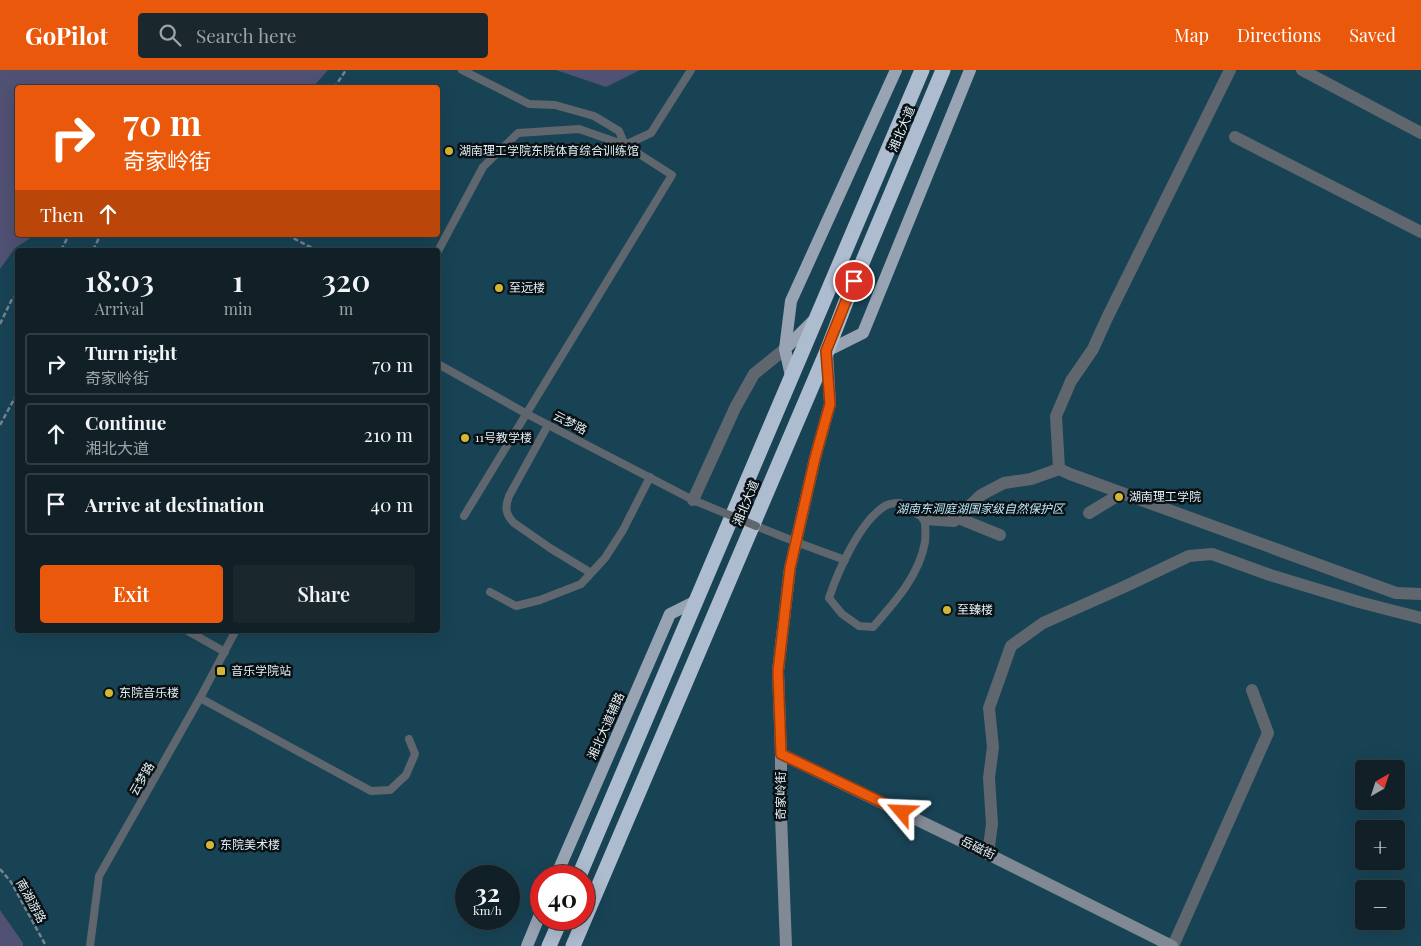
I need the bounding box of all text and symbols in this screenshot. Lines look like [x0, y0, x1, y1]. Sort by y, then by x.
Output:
search box [138, 13, 488, 58]
text: GoPilot [25, 19, 108, 51]
icon: search [156, 21, 184, 49]
text: Search here [196, 22, 296, 48]
text: Map [1174, 23, 1209, 47]
text: Directions [1237, 23, 1321, 47]
text: Saved [1349, 23, 1396, 47]
text: 70 m [123, 98, 201, 145]
street label: 湘北大道 [884, 103, 918, 154]
icon: right [40, 105, 105, 170]
place label: 湖南理工学院东院体育综合训练馆 [459, 142, 639, 158]
text: 奇家岭街 [123, 145, 211, 175]
marker: 湖南理工学院东院体育综合训练馆 [443, 145, 455, 157]
icon: ahead [94, 200, 122, 228]
text: Then [40, 201, 84, 227]
text: 18:03 [85, 260, 154, 300]
text: 1 [232, 260, 244, 300]
text: 320 [322, 260, 370, 300]
pin [833, 260, 875, 302]
icon: arrive [840, 267, 868, 295]
place label: 至远楼 [509, 279, 545, 295]
marker: 至远楼 [493, 282, 505, 294]
text: Arrival [95, 298, 144, 319]
text: min [224, 298, 252, 319]
text: m [339, 298, 353, 319]
text: Turn right [85, 339, 177, 365]
icon: right [42, 350, 70, 378]
text: 70 m [372, 351, 413, 377]
text: 奇家岭街 [85, 367, 149, 388]
street label: 云梦路 [551, 407, 590, 437]
text: Continue [85, 409, 166, 435]
icon: ahead [42, 420, 70, 448]
text: 210 m [364, 421, 413, 447]
place label: 11号教学楼 [475, 429, 532, 445]
marker: 11号教学楼 [459, 432, 471, 444]
text: 湘北大道 [85, 437, 149, 458]
street label: 湘北大道 [728, 477, 762, 528]
place label: 湖南理工学院 [1129, 488, 1201, 504]
icon: arrive [42, 490, 70, 518]
text: Arrive at destination [85, 491, 265, 517]
text: 40 m [371, 491, 413, 517]
marker: 湖南理工学院 [1113, 491, 1125, 503]
park label: 湖南东洞庭湖国家级自然保护区 [896, 500, 1066, 516]
button: Exit [40, 565, 223, 623]
button: Share [233, 565, 415, 623]
place label: 至臻楼 [957, 601, 993, 617]
marker: 至臻楼 [941, 604, 953, 616]
place label: 音乐学院站 [231, 662, 291, 678]
marker: 音乐学院站 [215, 665, 227, 677]
place label: 东院音乐楼 [119, 684, 179, 700]
marker: 东院音乐楼 [103, 687, 115, 699]
street label: 湘北大道辅路 [583, 689, 627, 762]
street label: 云梦路 [125, 759, 157, 798]
north arrow [1355, 760, 1405, 810]
map controls [1355, 760, 1405, 930]
street label: 奇家岭街 [772, 772, 788, 820]
position arrow [875, 785, 927, 837]
button: + [1355, 820, 1405, 870]
street label: 岳磁街 [959, 832, 998, 862]
place label: 东院美术楼 [220, 836, 280, 852]
marker: 东院美术楼 [204, 839, 216, 851]
speed limit sign: 40 [530, 865, 595, 930]
text: 32 [475, 875, 500, 908]
street label: 南湖游路 [13, 876, 51, 925]
button: − [1355, 880, 1405, 930]
text: km/h [473, 902, 502, 918]

